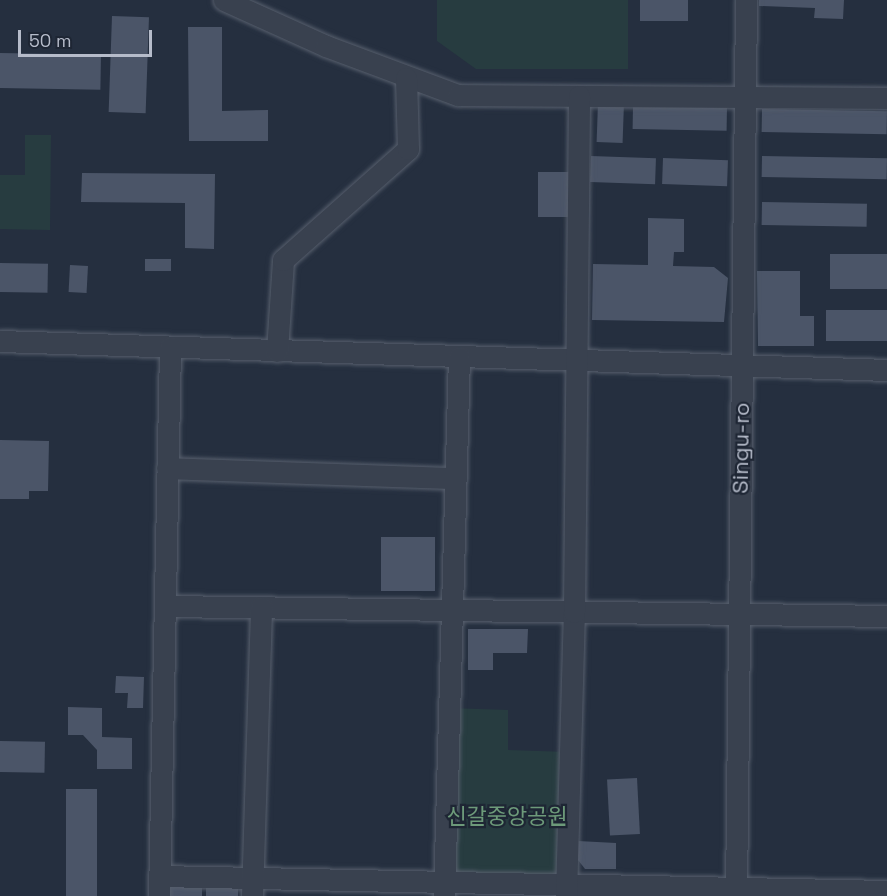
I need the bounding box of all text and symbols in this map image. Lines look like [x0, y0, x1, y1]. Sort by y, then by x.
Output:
scale bar [21, 18, 154, 56]
text: 50 m [29, 29, 71, 52]
street label: Singu-ro [727, 402, 755, 494]
park label: 신갈중앙공원 [446, 804, 568, 830]

